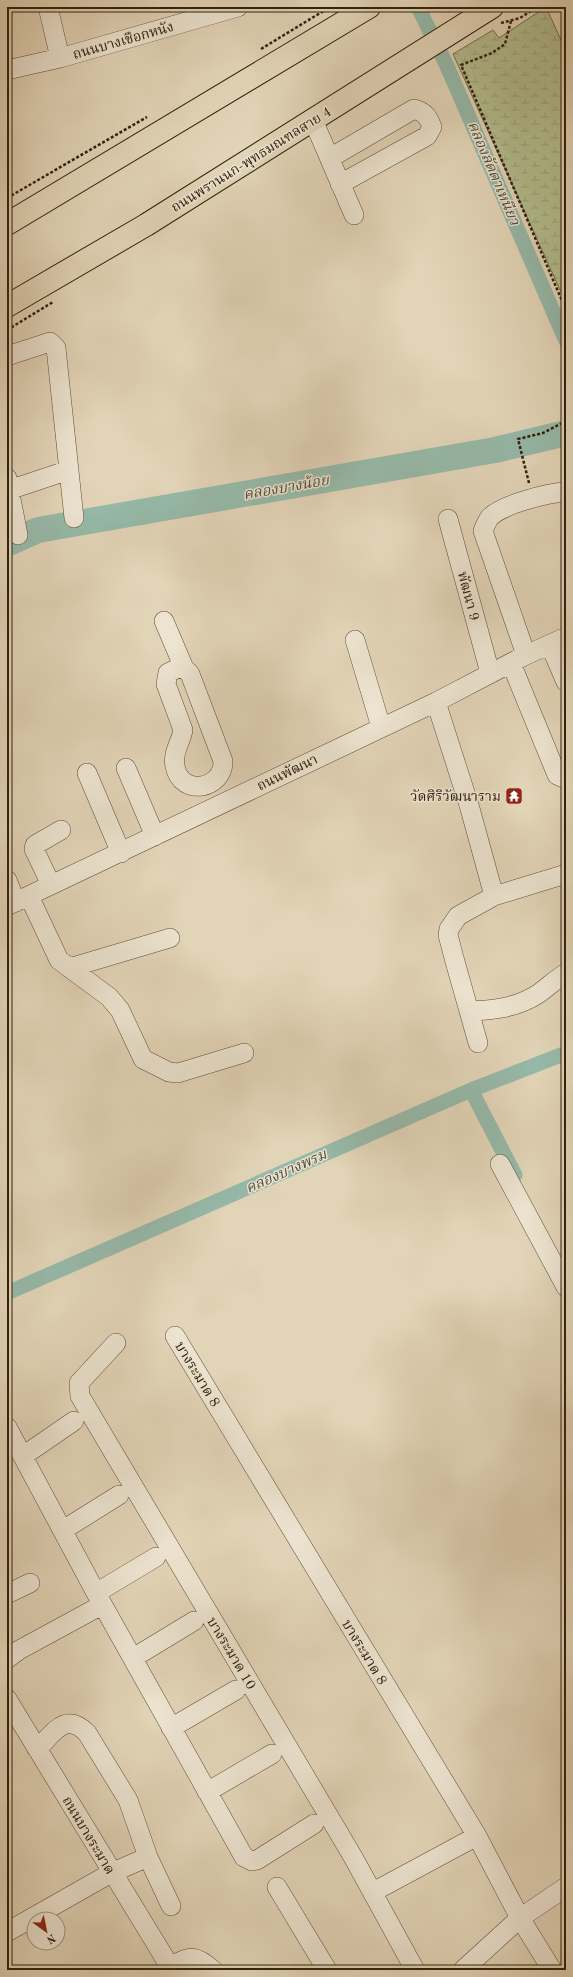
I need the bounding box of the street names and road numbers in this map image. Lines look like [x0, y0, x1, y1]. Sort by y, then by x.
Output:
street label: ถนนบางเชือกหนัง [71, 19, 175, 62]
street label: ถนนพรานนก-พุทธมณฑลสาย 4 [169, 105, 335, 216]
street label: พัฒนา 9 [455, 570, 482, 622]
street label: ถนนพัฒนา [255, 751, 320, 794]
street label: บางระมาด 8 [172, 1339, 222, 1410]
street label: บางระมาด 10 [204, 1615, 258, 1692]
street label: บางระมาด 8 [339, 1617, 389, 1688]
street label: ถนนบางระมาด [59, 1794, 117, 1877]

